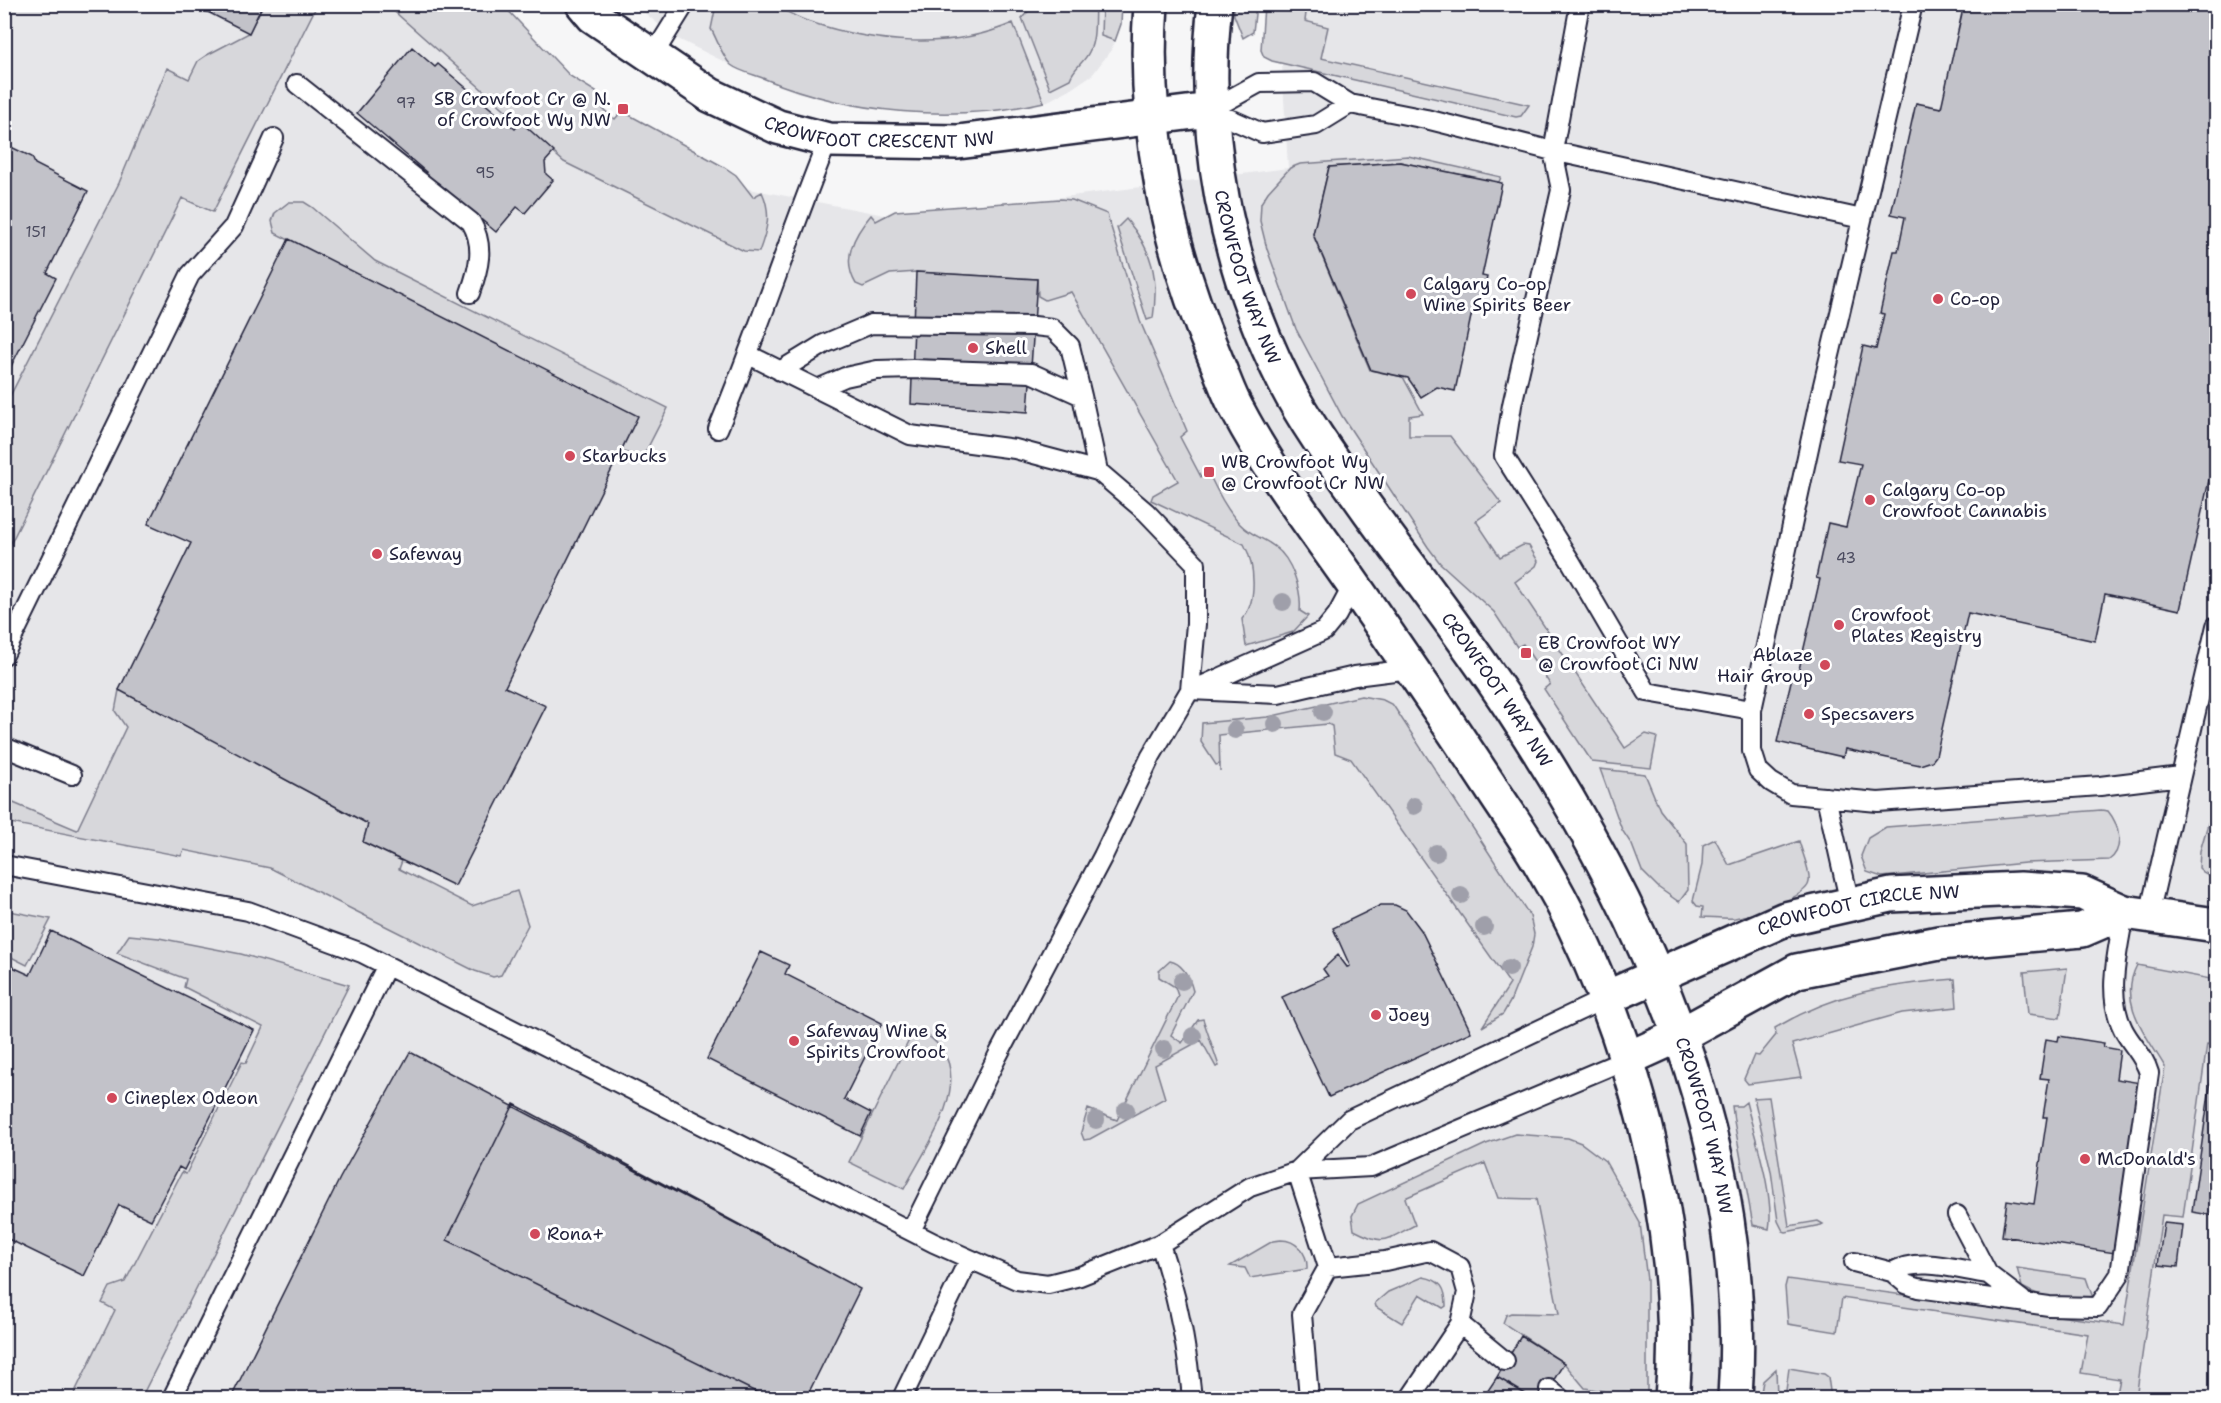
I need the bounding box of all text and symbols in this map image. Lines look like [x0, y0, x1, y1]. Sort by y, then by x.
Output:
place label: SB Crowfoot Cr @ N. of Crowfoot Wy NW [434, 87, 611, 132]
house number: 97 [396, 93, 416, 113]
marker: SB Crowfoot Cr @ N. of Crowfoot Wy NW [616, 102, 630, 116]
street label: CROWFOOT CRESCENT NW [760, 110, 996, 154]
house number: 95 [475, 163, 495, 183]
street label: CROWFOOT WAY NW [1209, 188, 1286, 368]
house number: 151 [26, 222, 46, 242]
place label: Calgary Co-op Wine Spirits Beer [1423, 272, 1571, 317]
marker: Calgary Co-op Wine Spirits Beer [1404, 287, 1418, 301]
place label: Co-op [1950, 287, 2000, 311]
marker: Co-op [1931, 292, 1945, 306]
place label: Shell [985, 336, 1027, 360]
marker: Shell [966, 341, 980, 355]
place label: Starbucks [582, 444, 667, 468]
marker: Starbucks [563, 449, 577, 463]
place label: WB Crowfoot Wy @ Crowfoot Cr NW [1221, 450, 1385, 495]
marker: WB Crowfoot Wy @ Crowfoot Cr NW [1202, 465, 1216, 479]
place label: Calgary Co-op Crowfoot Cannabis [1882, 478, 2047, 523]
marker: Calgary Co-op Crowfoot Cannabis [1863, 493, 1877, 507]
place label: Safeway [389, 542, 462, 566]
marker: Safeway [370, 547, 384, 561]
house number: 43 [1836, 548, 1856, 568]
place label: Crowfoot Plates Registry [1851, 603, 1982, 648]
street label: CROWFOOT WAY NW [1436, 608, 1558, 772]
marker: Crowfoot Plates Registry [1832, 618, 1846, 632]
place label: EB Crowfoot WY @ Crowfoot Ci NW [1538, 631, 1699, 676]
place label: Ablaze Hair Group [1717, 643, 1813, 688]
marker: EB Crowfoot WY @ Crowfoot Ci NW [1519, 646, 1533, 660]
marker: Ablaze Hair Group [1818, 658, 1832, 672]
place label: Specsavers [1821, 702, 1915, 726]
marker: Specsavers [1802, 707, 1816, 721]
street label: CROWFOOT CIRCLE NW [1753, 880, 1960, 942]
place label: Joey [1388, 1003, 1430, 1027]
marker: Joey [1369, 1008, 1383, 1022]
place label: Safeway Wine & Spirits Crowfoot [806, 1019, 947, 1064]
marker: Safeway Wine & Spirits Crowfoot [787, 1034, 801, 1048]
street label: CROWFOOT WAY NW [1670, 1034, 1738, 1216]
place label: Cineplex Odeon [124, 1086, 258, 1110]
marker: Cineplex Odeon [105, 1091, 119, 1105]
place label: McDonald's [2097, 1147, 2196, 1171]
marker: McDonald's [2078, 1152, 2092, 1166]
place label: Rona+ [547, 1222, 605, 1246]
marker: Rona+ [528, 1227, 542, 1241]

